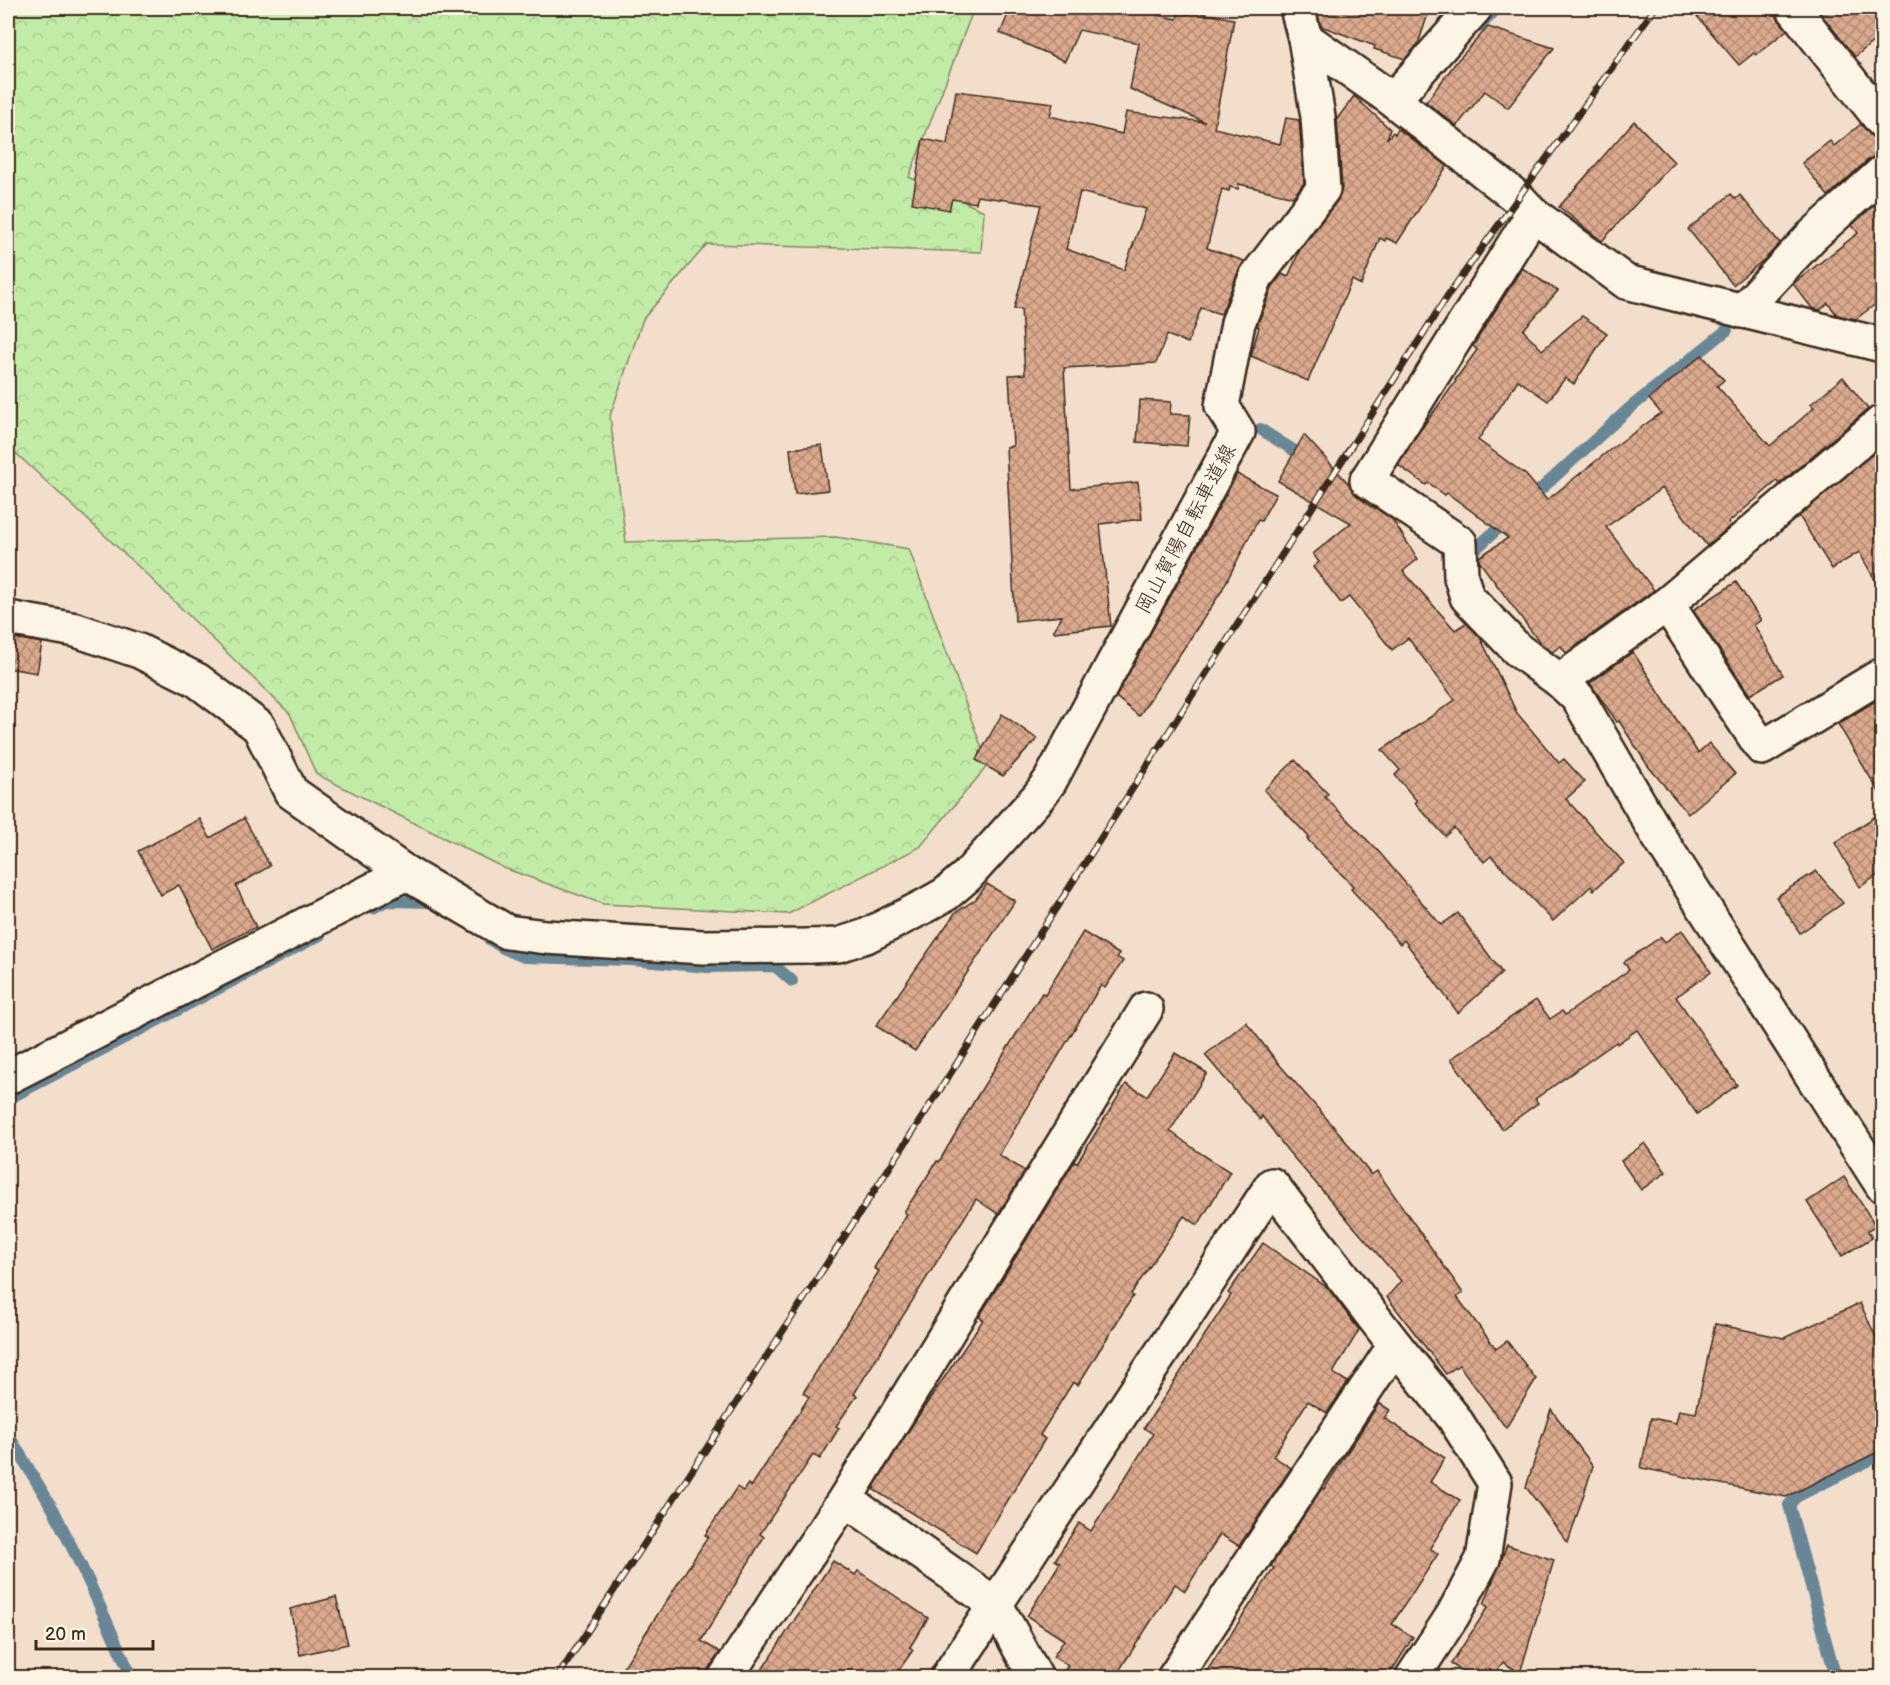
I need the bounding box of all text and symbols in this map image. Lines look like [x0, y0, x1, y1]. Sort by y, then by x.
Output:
street label: 岡山賀陽自転車道線 [1131, 440, 1241, 618]
scale bar [36, 1613, 153, 1651]
text: 20 m [45, 1624, 86, 1645]

